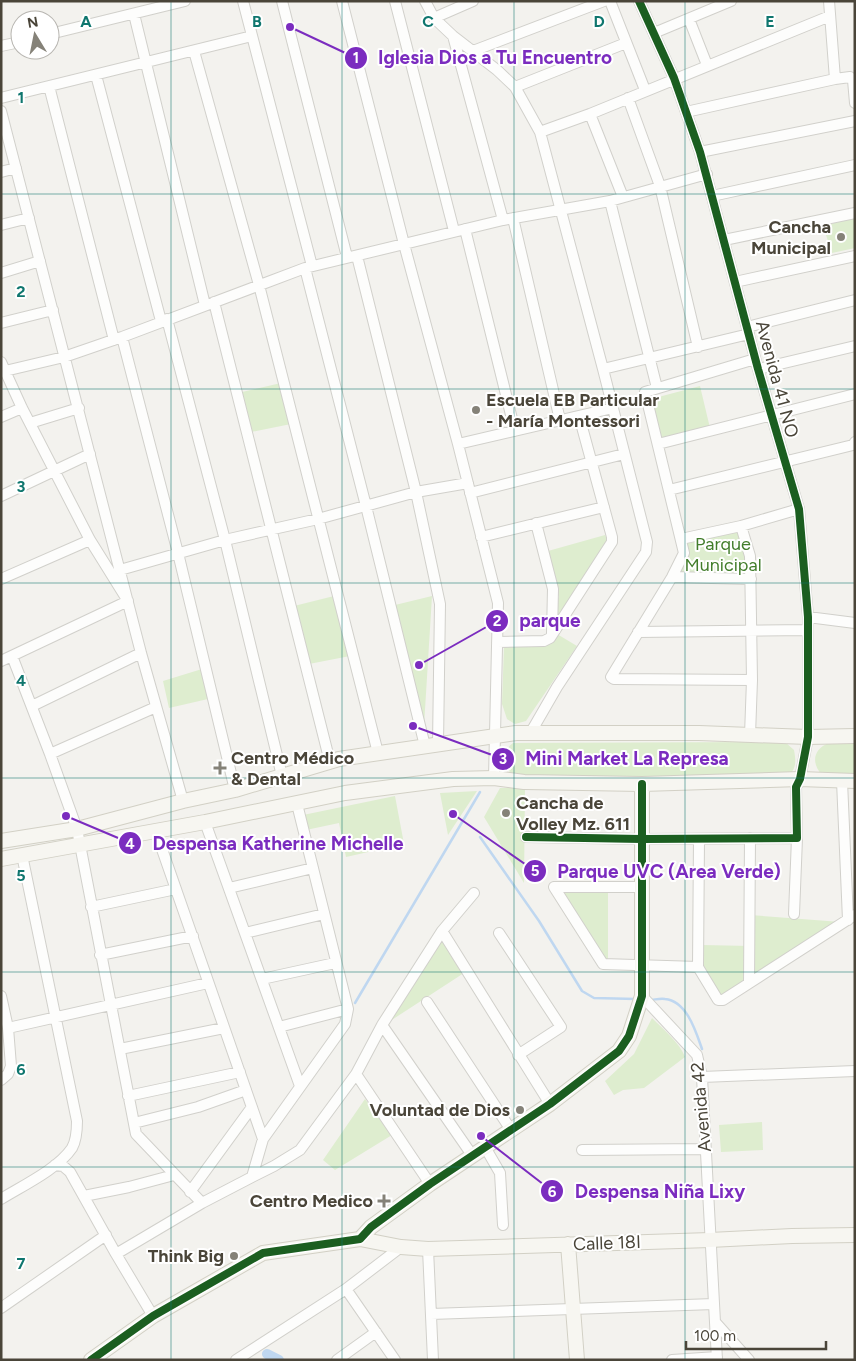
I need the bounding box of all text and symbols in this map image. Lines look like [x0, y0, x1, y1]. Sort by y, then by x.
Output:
north arrow [10, 10, 60, 60]
text: A [80, 12, 92, 31]
text: B [252, 12, 262, 31]
text: C [422, 12, 434, 31]
text: D [593, 12, 605, 31]
text: E [765, 12, 775, 31]
text: N [26, 13, 40, 32]
callout: Iglesia Dios a Tu Encuentro [343, 41, 622, 75]
text: Iglesia Dios a Tu Encuentro [378, 46, 612, 69]
text: 1 [353, 49, 359, 67]
text: 1 [18, 88, 24, 107]
place label: Cancha Municipal [751, 216, 831, 259]
marker: Cancha Municipal [835, 231, 847, 243]
text: 2 [16, 282, 26, 301]
street label: Avenida 41 NO [751, 318, 803, 440]
place label: Escuela EB Particular - María Montessori [486, 389, 659, 432]
marker: Escuela EB Particular - María Montessori [470, 404, 482, 416]
text: 3 [17, 477, 26, 496]
park label: Parque Municipal [684, 533, 762, 576]
callout: parque [484, 604, 591, 638]
text: parque [519, 609, 581, 632]
text: 2 [493, 612, 502, 630]
text: 4 [16, 671, 26, 690]
callout: Mini Market La Represa [491, 742, 739, 776]
place label: Centro Médico & Dental [231, 747, 354, 790]
text: Mini Market La Represa [525, 747, 729, 770]
text: 3 [499, 750, 507, 768]
marker: Centro Médico & Dental [213, 761, 227, 775]
place label: Cancha de Volley Mz. 611 [516, 792, 630, 835]
marker: Cancha de Volley Mz. 611 [500, 807, 512, 819]
callout: Despensa Katherine Michelle [118, 826, 414, 860]
text: Despensa Katherine Michelle [152, 832, 404, 855]
text: 4 [125, 835, 135, 853]
callout: Parque UVC (Area Verde) [523, 854, 791, 888]
text: Parque UVC (Area Verde) [557, 860, 781, 883]
text: 5 [531, 862, 540, 880]
text: 5 [16, 866, 26, 885]
text: 6 [16, 1060, 26, 1079]
street label: Avenida 42 [686, 1061, 716, 1153]
place label: Voluntad de Dios [370, 1099, 511, 1121]
marker: Voluntad de Dios [514, 1104, 526, 1116]
callout: Despensa Niña Lixy [540, 1174, 755, 1208]
text: Despensa Niña Lixy [575, 1180, 745, 1203]
text: 6 [548, 1183, 557, 1201]
place label: Centro Medico [250, 1190, 373, 1212]
marker: Centro Medico [377, 1194, 391, 1208]
street label: Calle 18I [573, 1231, 641, 1255]
place label: Think Big [148, 1245, 224, 1267]
marker: Think Big [228, 1250, 240, 1262]
text: 7 [17, 1254, 26, 1273]
scale bar [686, 1318, 826, 1350]
text: 100 m [694, 1327, 736, 1345]

